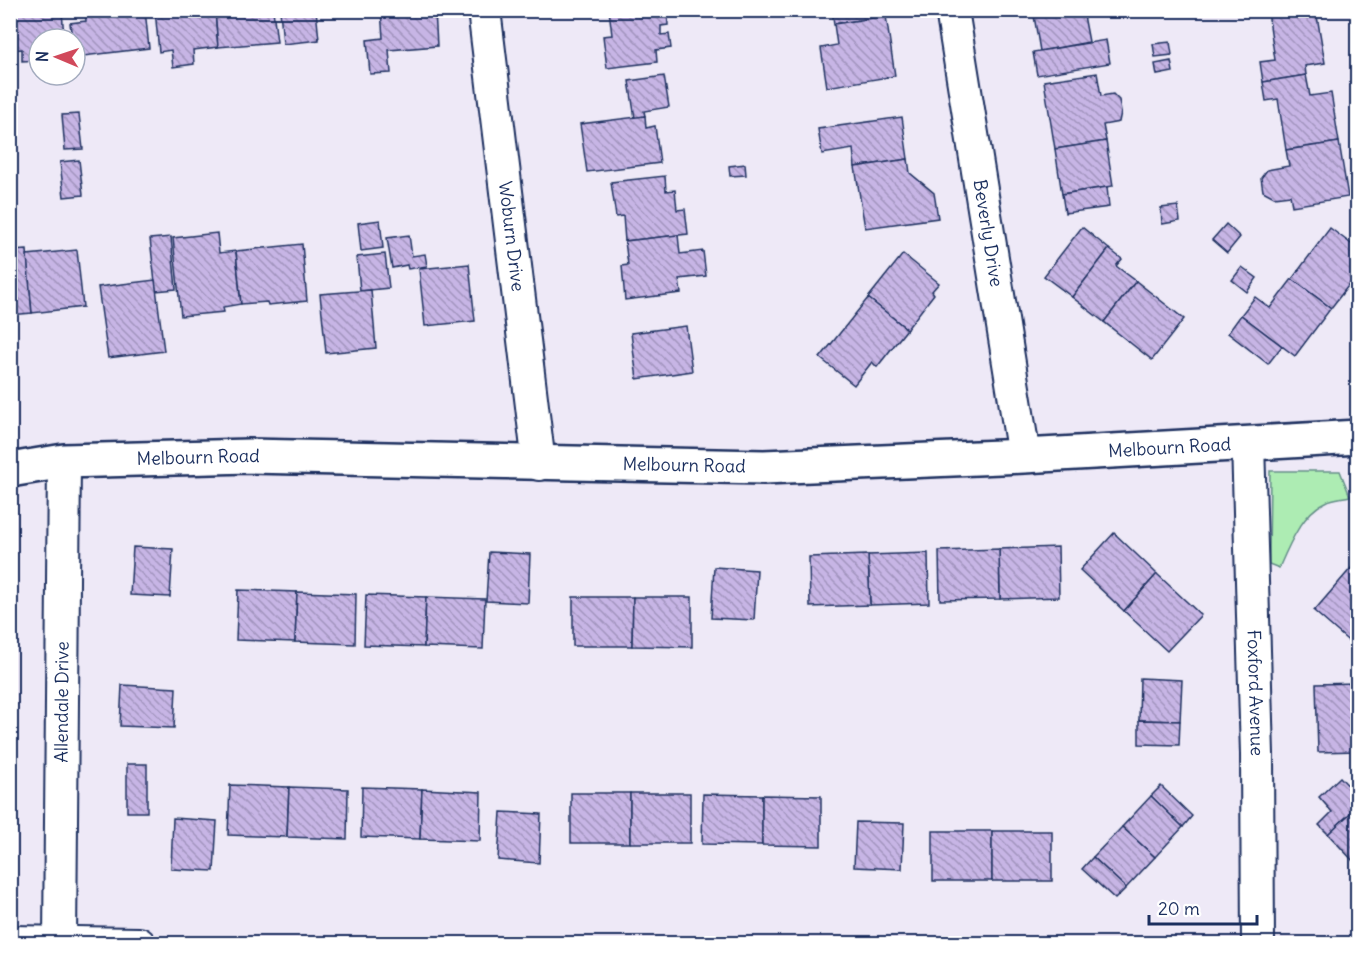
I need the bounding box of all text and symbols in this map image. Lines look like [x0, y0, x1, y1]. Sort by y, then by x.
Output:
north arrow [27, 27, 87, 87]
text: N [32, 51, 52, 62]
street label: Beverly Drive [969, 178, 1009, 288]
street label: Woburn Drive [494, 180, 530, 293]
street label: Melbourn Road [1107, 432, 1232, 462]
street label: Melbourn Road [136, 444, 260, 470]
street label: Melbourn Road [622, 452, 746, 478]
street label: Foxford Avenue [1242, 629, 1269, 756]
street label: Allendale Drive [49, 641, 73, 763]
scale bar [1149, 888, 1257, 926]
text: 20 m [1158, 897, 1200, 920]

